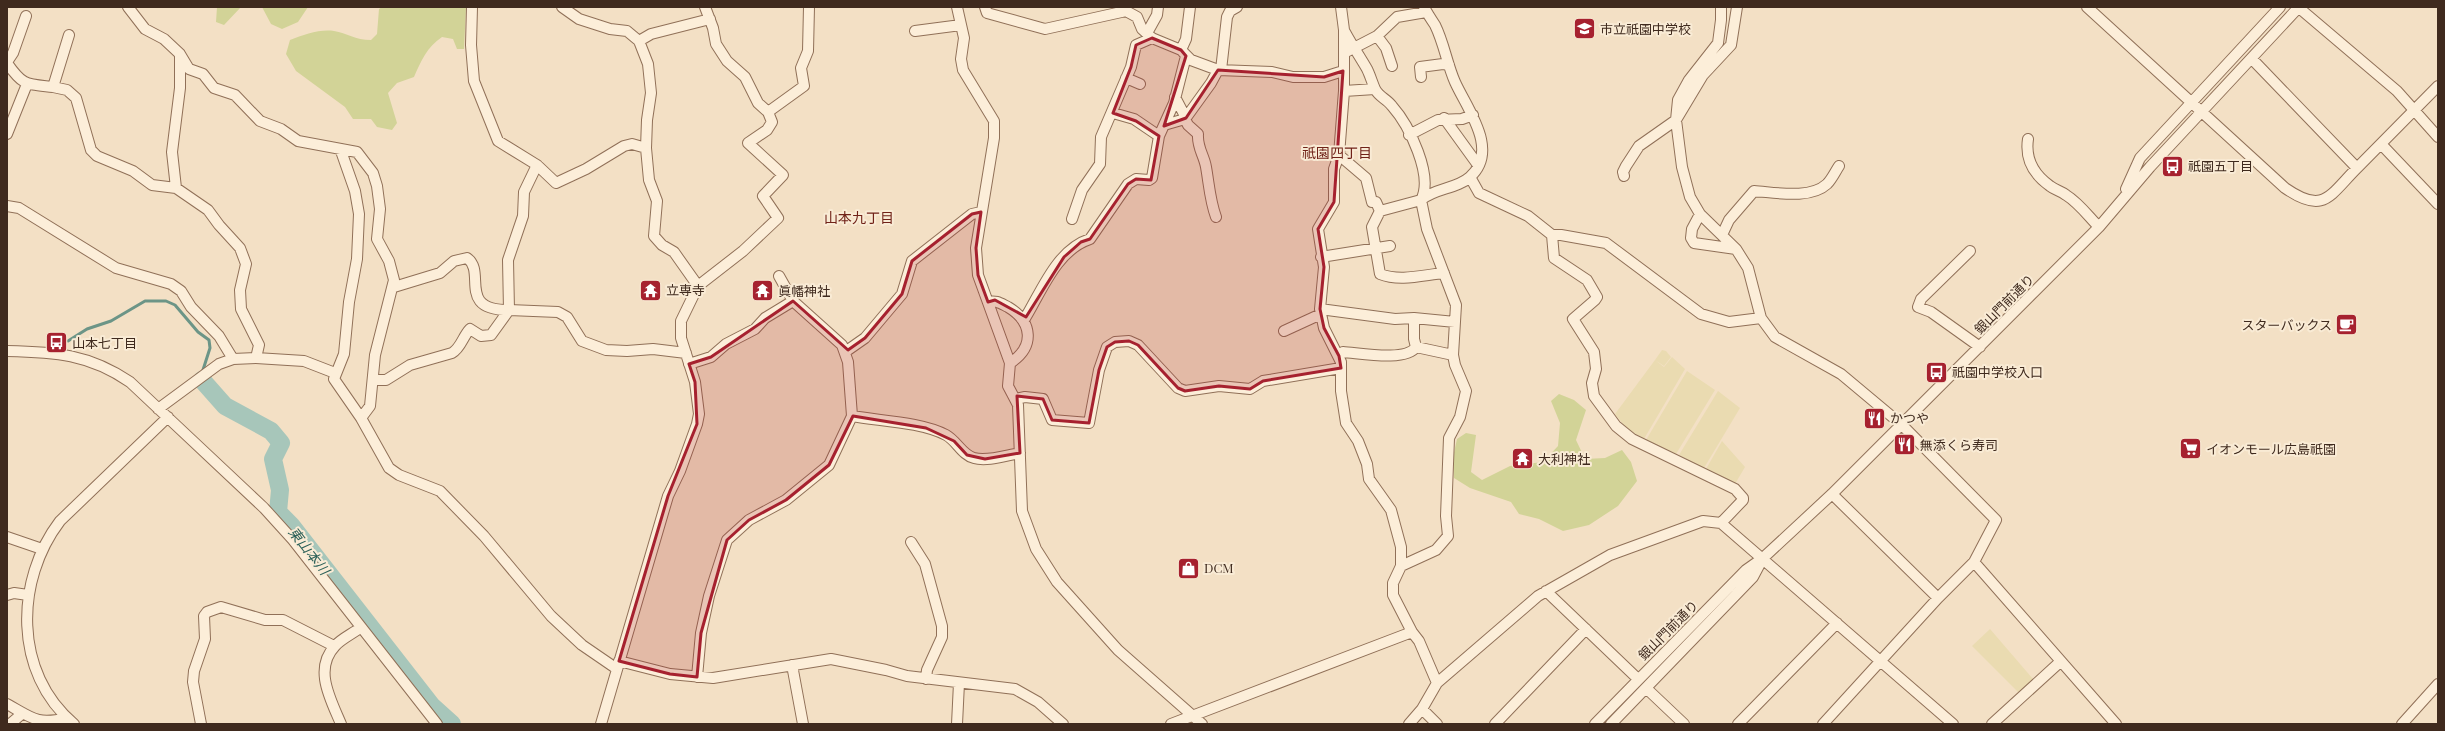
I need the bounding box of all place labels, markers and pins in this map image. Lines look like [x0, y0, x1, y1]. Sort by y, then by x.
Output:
school or university icon: 市立祇園中学校 [1571, 16, 1597, 42]
place label: 市立祇園中学校 [1600, 20, 1691, 37]
bus stop icon: 祇園五丁目 [2159, 153, 2185, 179]
place label: 祇園五丁目 [2188, 157, 2253, 174]
temple icon: 立専寺 [637, 277, 663, 303]
temple icon: 眞幡神社 [749, 278, 775, 304]
place label: 立専寺 [666, 281, 705, 298]
place label: 眞幡神社 [778, 282, 830, 299]
cafe icon: スターバックス [2334, 312, 2360, 338]
place label: スターバックス [2242, 316, 2332, 333]
bus stop icon: 山本七丁目 [44, 330, 70, 356]
place label: 山本七丁目 [72, 334, 137, 351]
bus stop icon: 祇園中学校入口 [1924, 359, 1950, 385]
place label: 祇園中学校入口 [1952, 363, 2043, 380]
restaurant icon: かつや [1862, 405, 1888, 431]
place label: かつや [1890, 409, 1929, 426]
restaurant icon: 無添くら寿司 [1892, 432, 1918, 458]
place label: 無添くら寿司 [1920, 436, 1998, 453]
supermarket icon: イオンモール広島祇園 [2178, 436, 2204, 462]
place label: イオンモール広島祇園 [2206, 440, 2336, 457]
temple icon: 大利神社 [1510, 446, 1536, 472]
place label: 大利神社 [1538, 450, 1590, 467]
shop icon: DCM [1175, 555, 1201, 581]
place label: DCM [1204, 559, 1234, 576]

